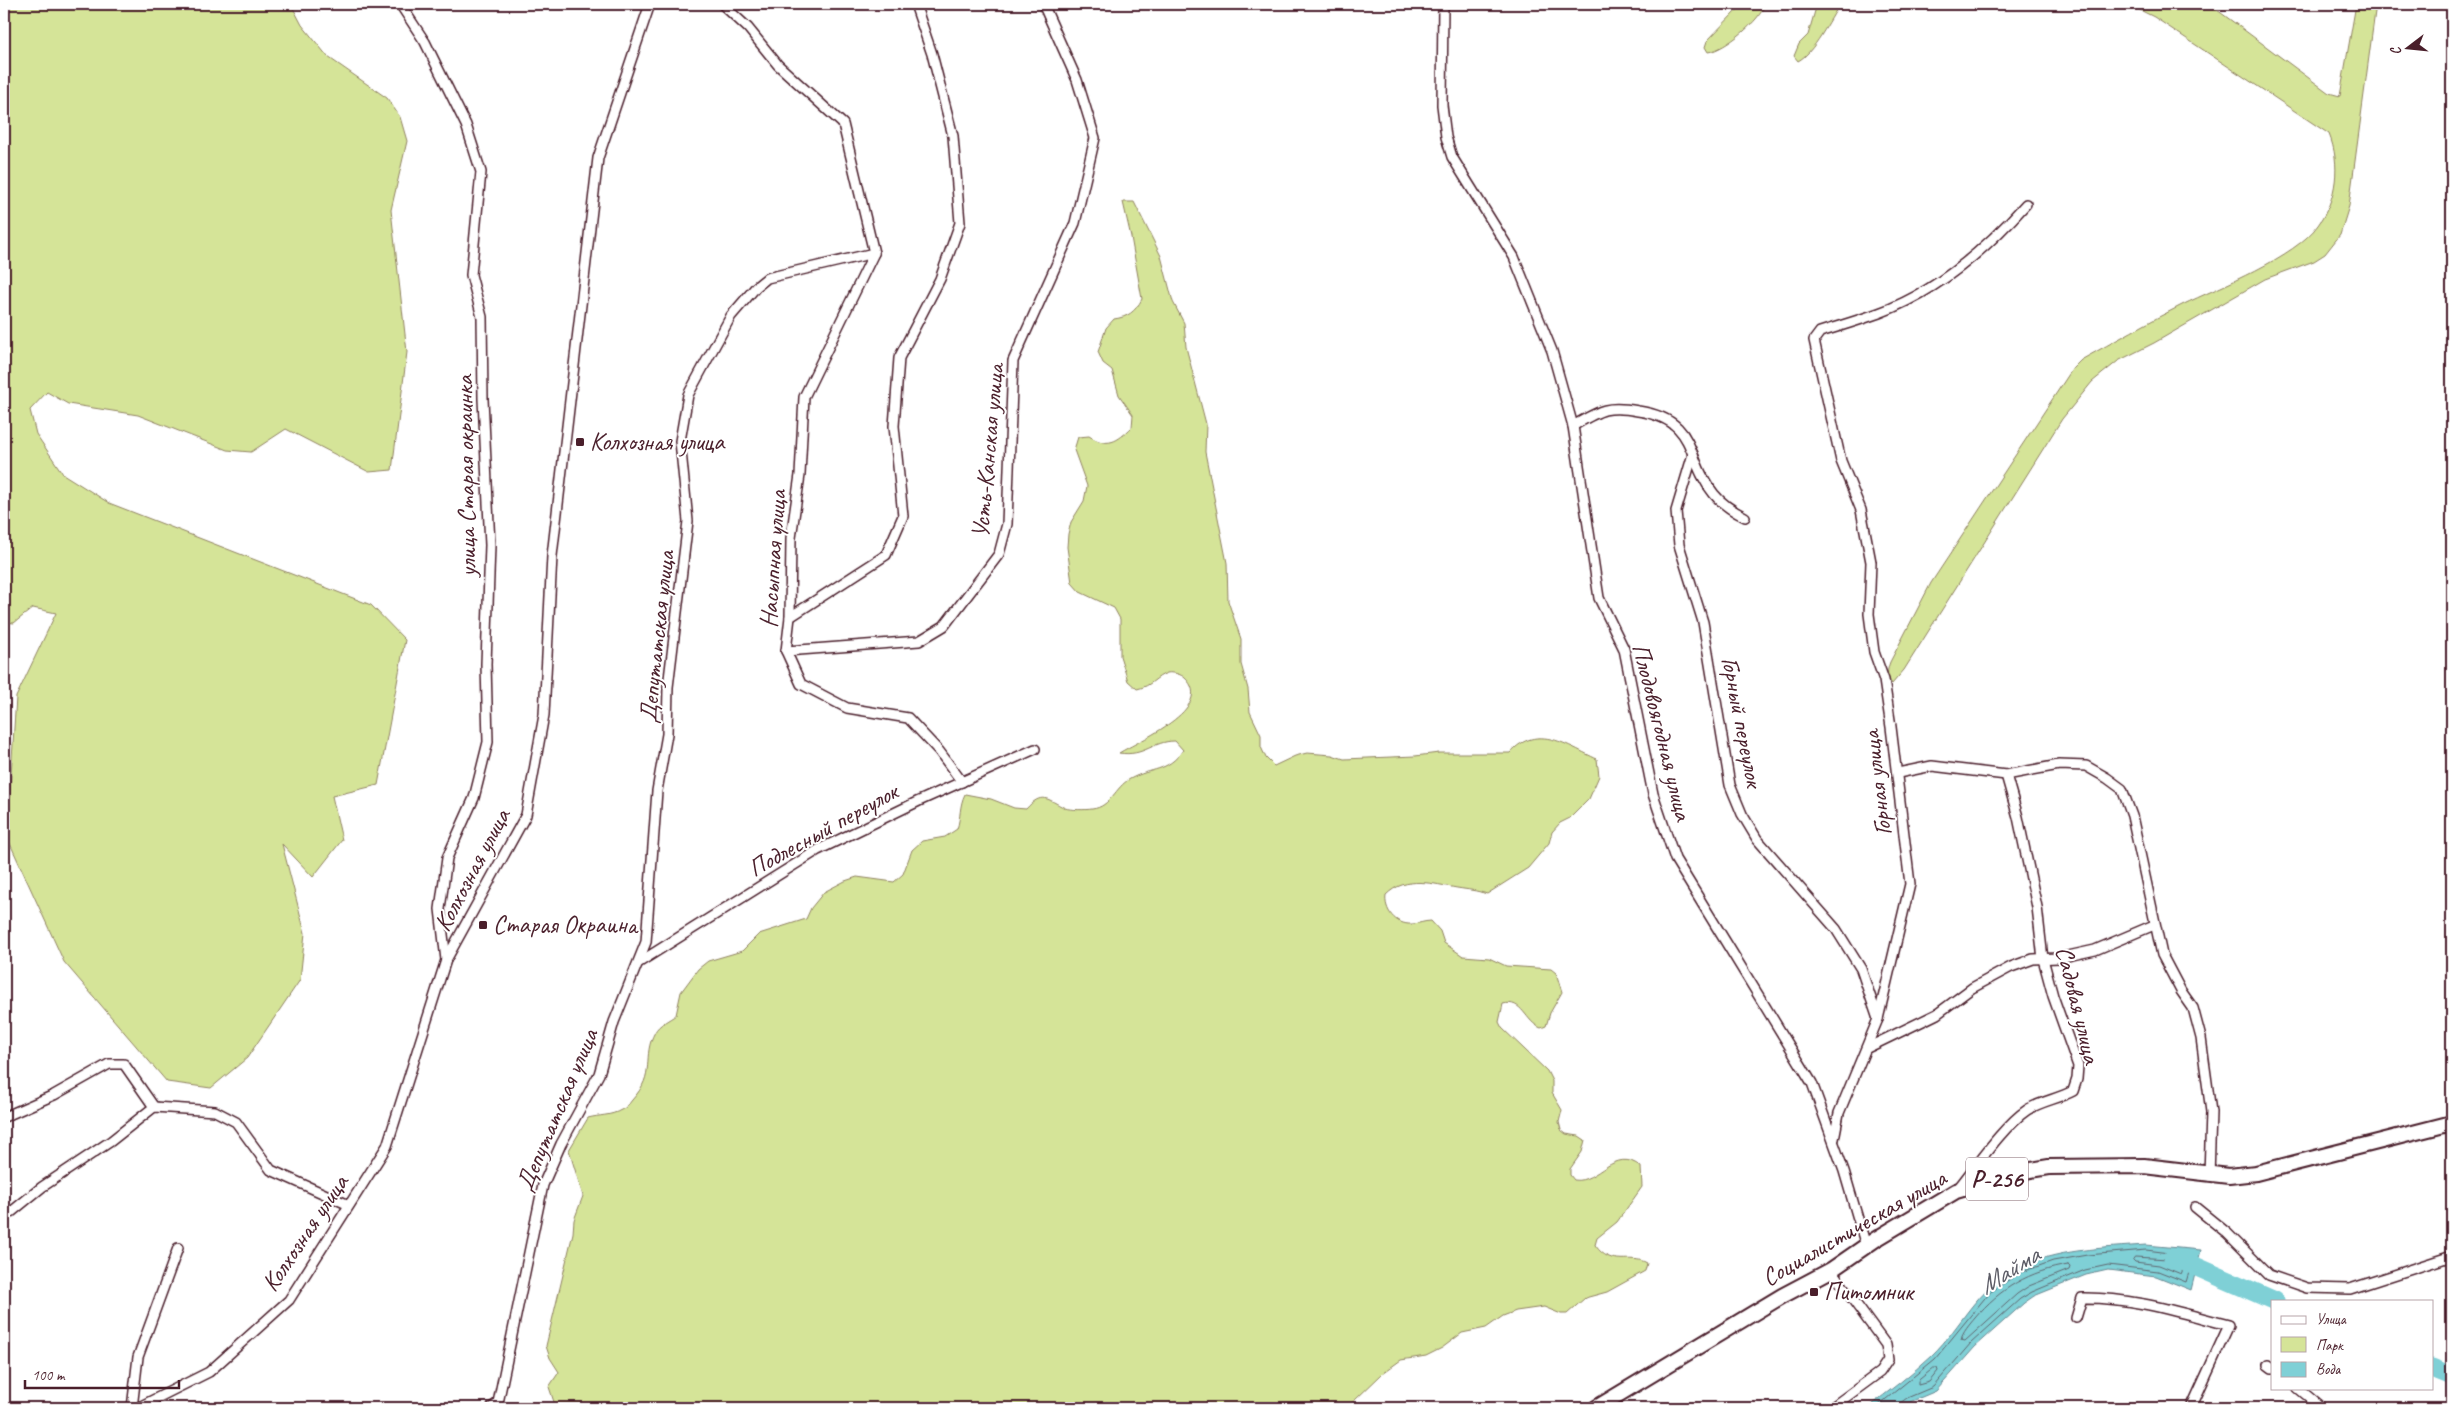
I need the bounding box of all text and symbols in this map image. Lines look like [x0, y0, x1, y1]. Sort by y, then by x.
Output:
north arrow [2384, 22, 2434, 72]
text: С [2386, 44, 2405, 57]
street label: Усть-Канская улица [964, 360, 1012, 539]
street label: улица Старая окраинка [448, 373, 484, 579]
place label: Колхозная улица [590, 426, 726, 458]
marker: Колхозная улица [574, 436, 586, 448]
street label: Насыпная улица [752, 487, 794, 629]
street label: Депутатская улица [632, 547, 682, 725]
street label: Плодовоягодная улица [1625, 640, 1700, 826]
street label: Горный переулок [1714, 654, 1771, 793]
street label: Горная улица [1854, 726, 1899, 837]
street label: Подлесный переулок [742, 774, 906, 884]
street label: Колхозная улица [426, 801, 519, 937]
place label: Старая Окраина [493, 909, 640, 941]
marker: Старая Окраина [477, 919, 489, 931]
street label: Садовая улица [2048, 943, 2109, 1069]
street label: Депутатская улица [508, 1022, 606, 1196]
road number: Р-256 [1966, 1158, 2028, 1200]
street label: Социалистическая улица [1756, 1161, 1954, 1294]
street label: Колхозная улица [254, 1167, 357, 1298]
water label: Майма [1972, 1237, 2048, 1301]
place label: Питомник [1824, 1276, 1916, 1308]
marker: Питомник [1808, 1286, 1820, 1298]
legend [2271, 1300, 2434, 1390]
text: Улица [2316, 1310, 2347, 1329]
text: Парк [2316, 1336, 2344, 1355]
scale bar [25, 1357, 179, 1389]
text: Вода [2316, 1360, 2341, 1379]
text: 100 m [32, 1366, 66, 1385]

